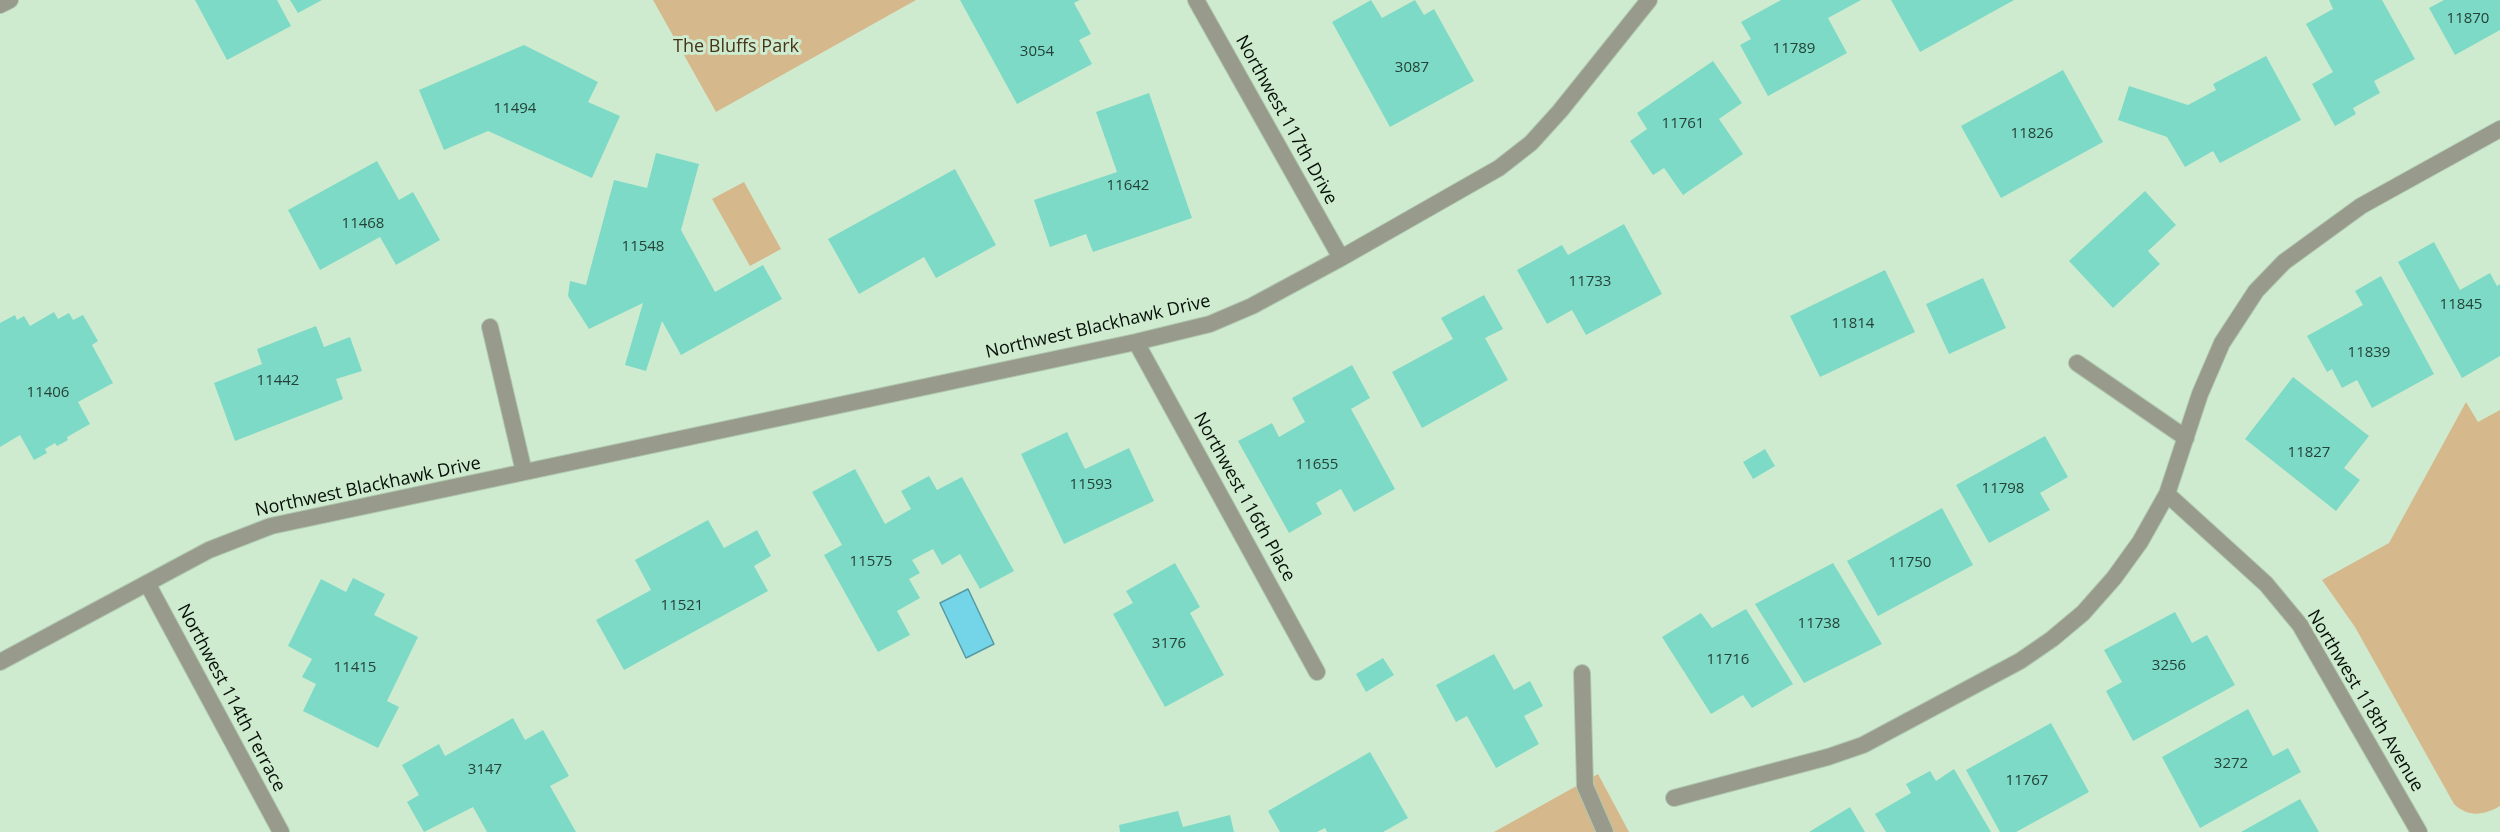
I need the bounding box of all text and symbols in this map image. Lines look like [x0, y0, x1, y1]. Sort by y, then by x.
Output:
house number: 11870 [2447, 10, 2489, 28]
street label: Northwest 117th Drive [1231, 32, 1341, 208]
park label: The Bluffs Park [673, 36, 799, 58]
house number: 11789 [1773, 40, 1815, 58]
house number: 3054 [1020, 43, 1054, 61]
house number: 3087 [1395, 59, 1429, 77]
house number: 11494 [494, 100, 536, 118]
house number: 11761 [1662, 115, 1704, 133]
house number: 11826 [2011, 125, 2053, 143]
house number: 11642 [1107, 177, 1149, 195]
house number: 11468 [342, 215, 384, 233]
house number: 11548 [622, 238, 664, 256]
house number: 11733 [1569, 273, 1611, 291]
street label: Northwest Blackhawk Drive [983, 291, 1213, 363]
house number: 11845 [2440, 296, 2482, 314]
house number: 11814 [1832, 315, 1874, 333]
house number: 11839 [2348, 344, 2390, 362]
house number: 11442 [257, 372, 299, 390]
house number: 11406 [27, 384, 69, 402]
street label: Northwest 116th Place [1188, 409, 1300, 585]
house number: 11827 [2288, 444, 2330, 462]
street label: Northwest Blackhawk Drive [253, 452, 483, 522]
house number: 11655 [1296, 456, 1338, 474]
house number: 11593 [1070, 476, 1112, 494]
house number: 11798 [1982, 480, 2024, 498]
house number: 11575 [850, 553, 892, 571]
house number: 11750 [1889, 554, 1931, 572]
house number: 11521 [661, 597, 703, 615]
street label: Northwest 114th Terrace [172, 600, 290, 796]
street label: Northwest 118th Avenue [2302, 606, 2428, 796]
house number: 11738 [1798, 615, 1840, 633]
house number: 3176 [1152, 635, 1186, 653]
house number: 11716 [1707, 651, 1749, 669]
house number: 3256 [2152, 657, 2186, 675]
house number: 11415 [334, 659, 376, 677]
house number: 3272 [2214, 755, 2248, 773]
house number: 3147 [468, 761, 502, 779]
house number: 11767 [2006, 772, 2048, 790]

